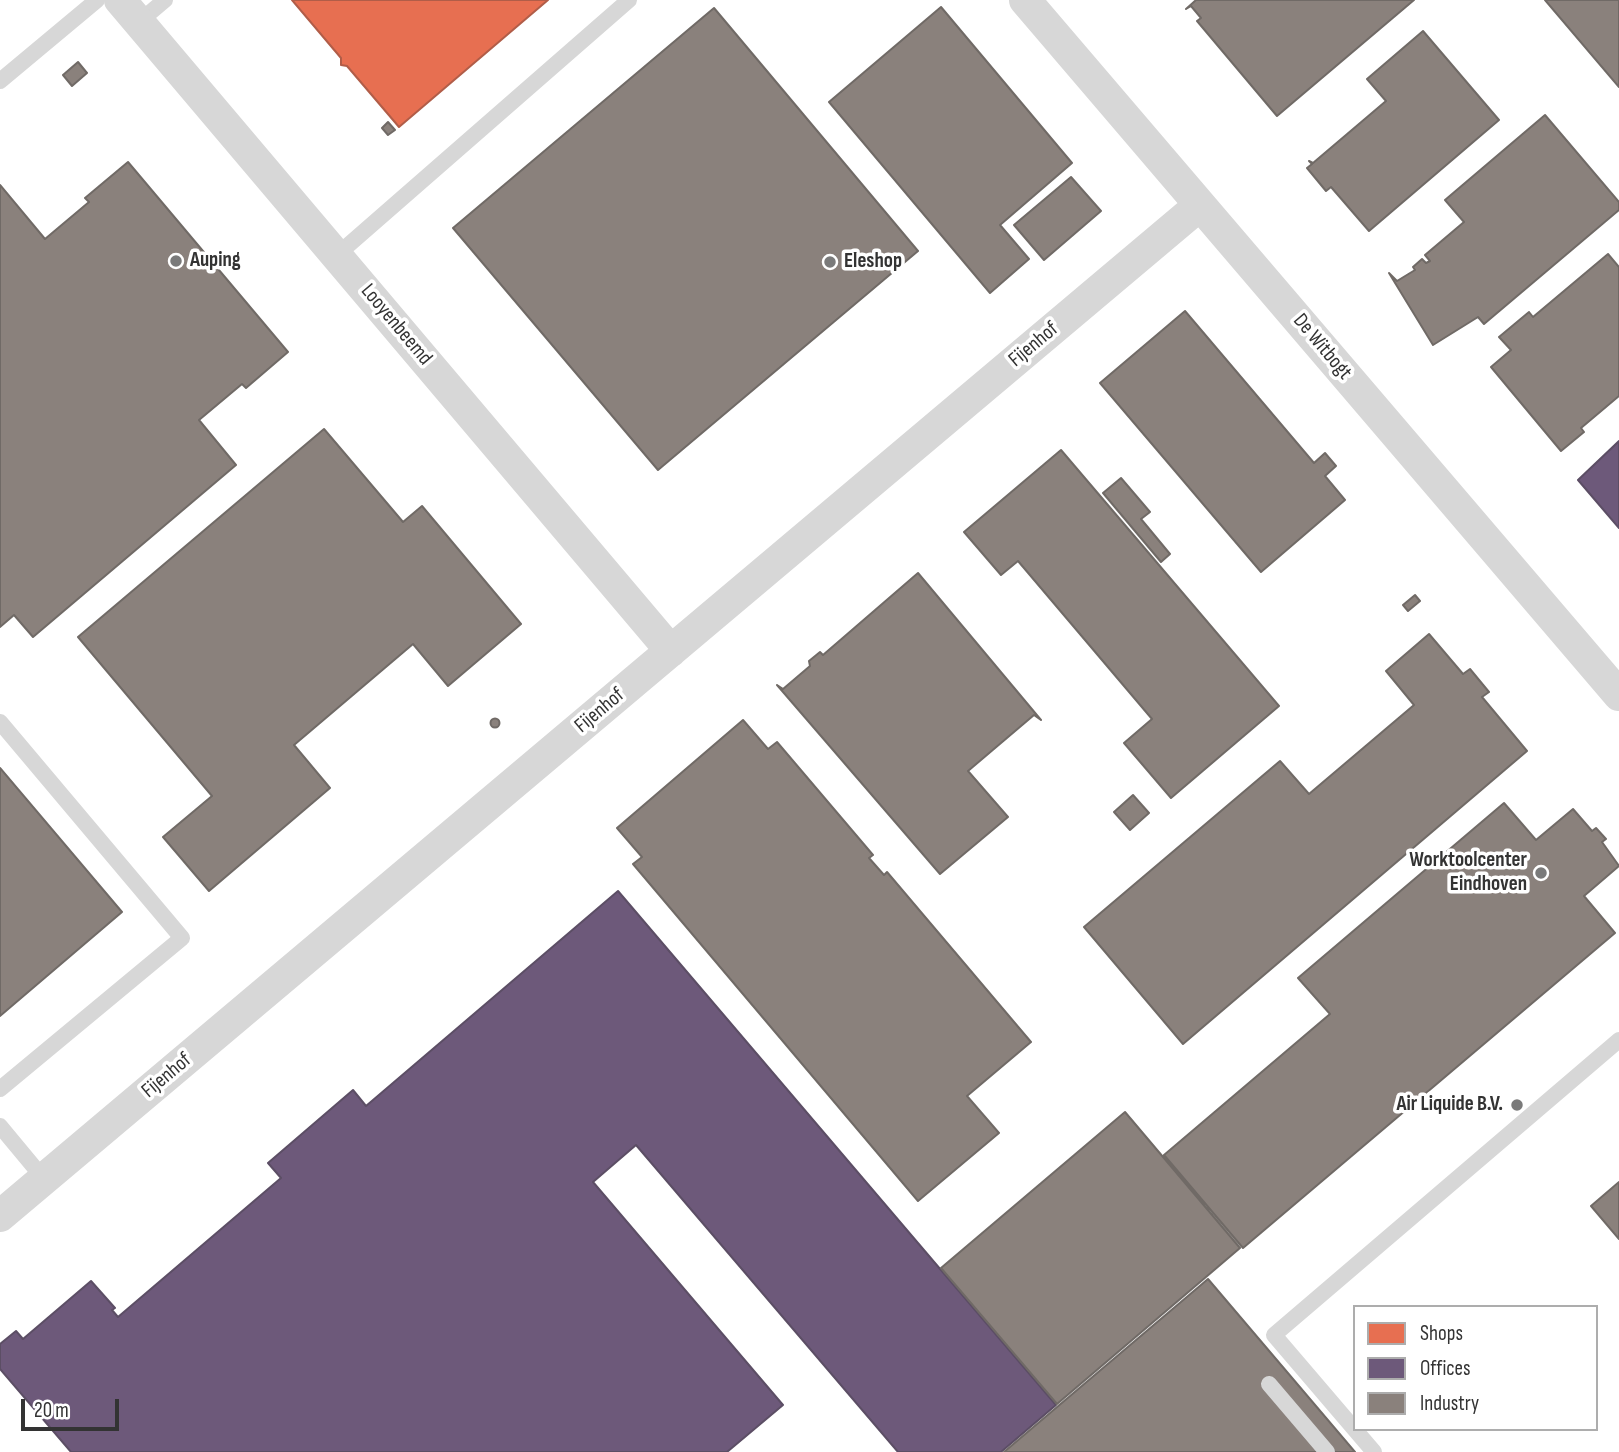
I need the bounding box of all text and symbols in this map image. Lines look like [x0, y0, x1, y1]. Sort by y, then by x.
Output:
place label: Auping [190, 248, 241, 274]
place label: Eleshop [844, 249, 902, 275]
marker: Auping [168, 253, 184, 269]
marker: Eleshop [822, 254, 838, 270]
street label: Looyenbeemd [355, 279, 437, 371]
street label: De Witbogt [1287, 309, 1357, 385]
street label: Fijenhof [1004, 317, 1064, 373]
street label: Fijenhof [570, 683, 630, 739]
place label: Worktoolcenter Eindhoven [1409, 848, 1527, 898]
marker: Worktoolcenter Eindhoven [1533, 865, 1549, 881]
street label: Fijenhof [137, 1048, 197, 1104]
place label: Air Liquide B.V. [1396, 1092, 1503, 1118]
marker: Air Liquide B.V. [1509, 1097, 1525, 1113]
legend [1353, 1305, 1598, 1431]
text: Shops [1420, 1321, 1463, 1346]
text: Offices [1420, 1356, 1471, 1381]
scale bar [24, 1386, 122, 1430]
text: Industry [1420, 1391, 1479, 1416]
text: 20 m [34, 1398, 69, 1423]

